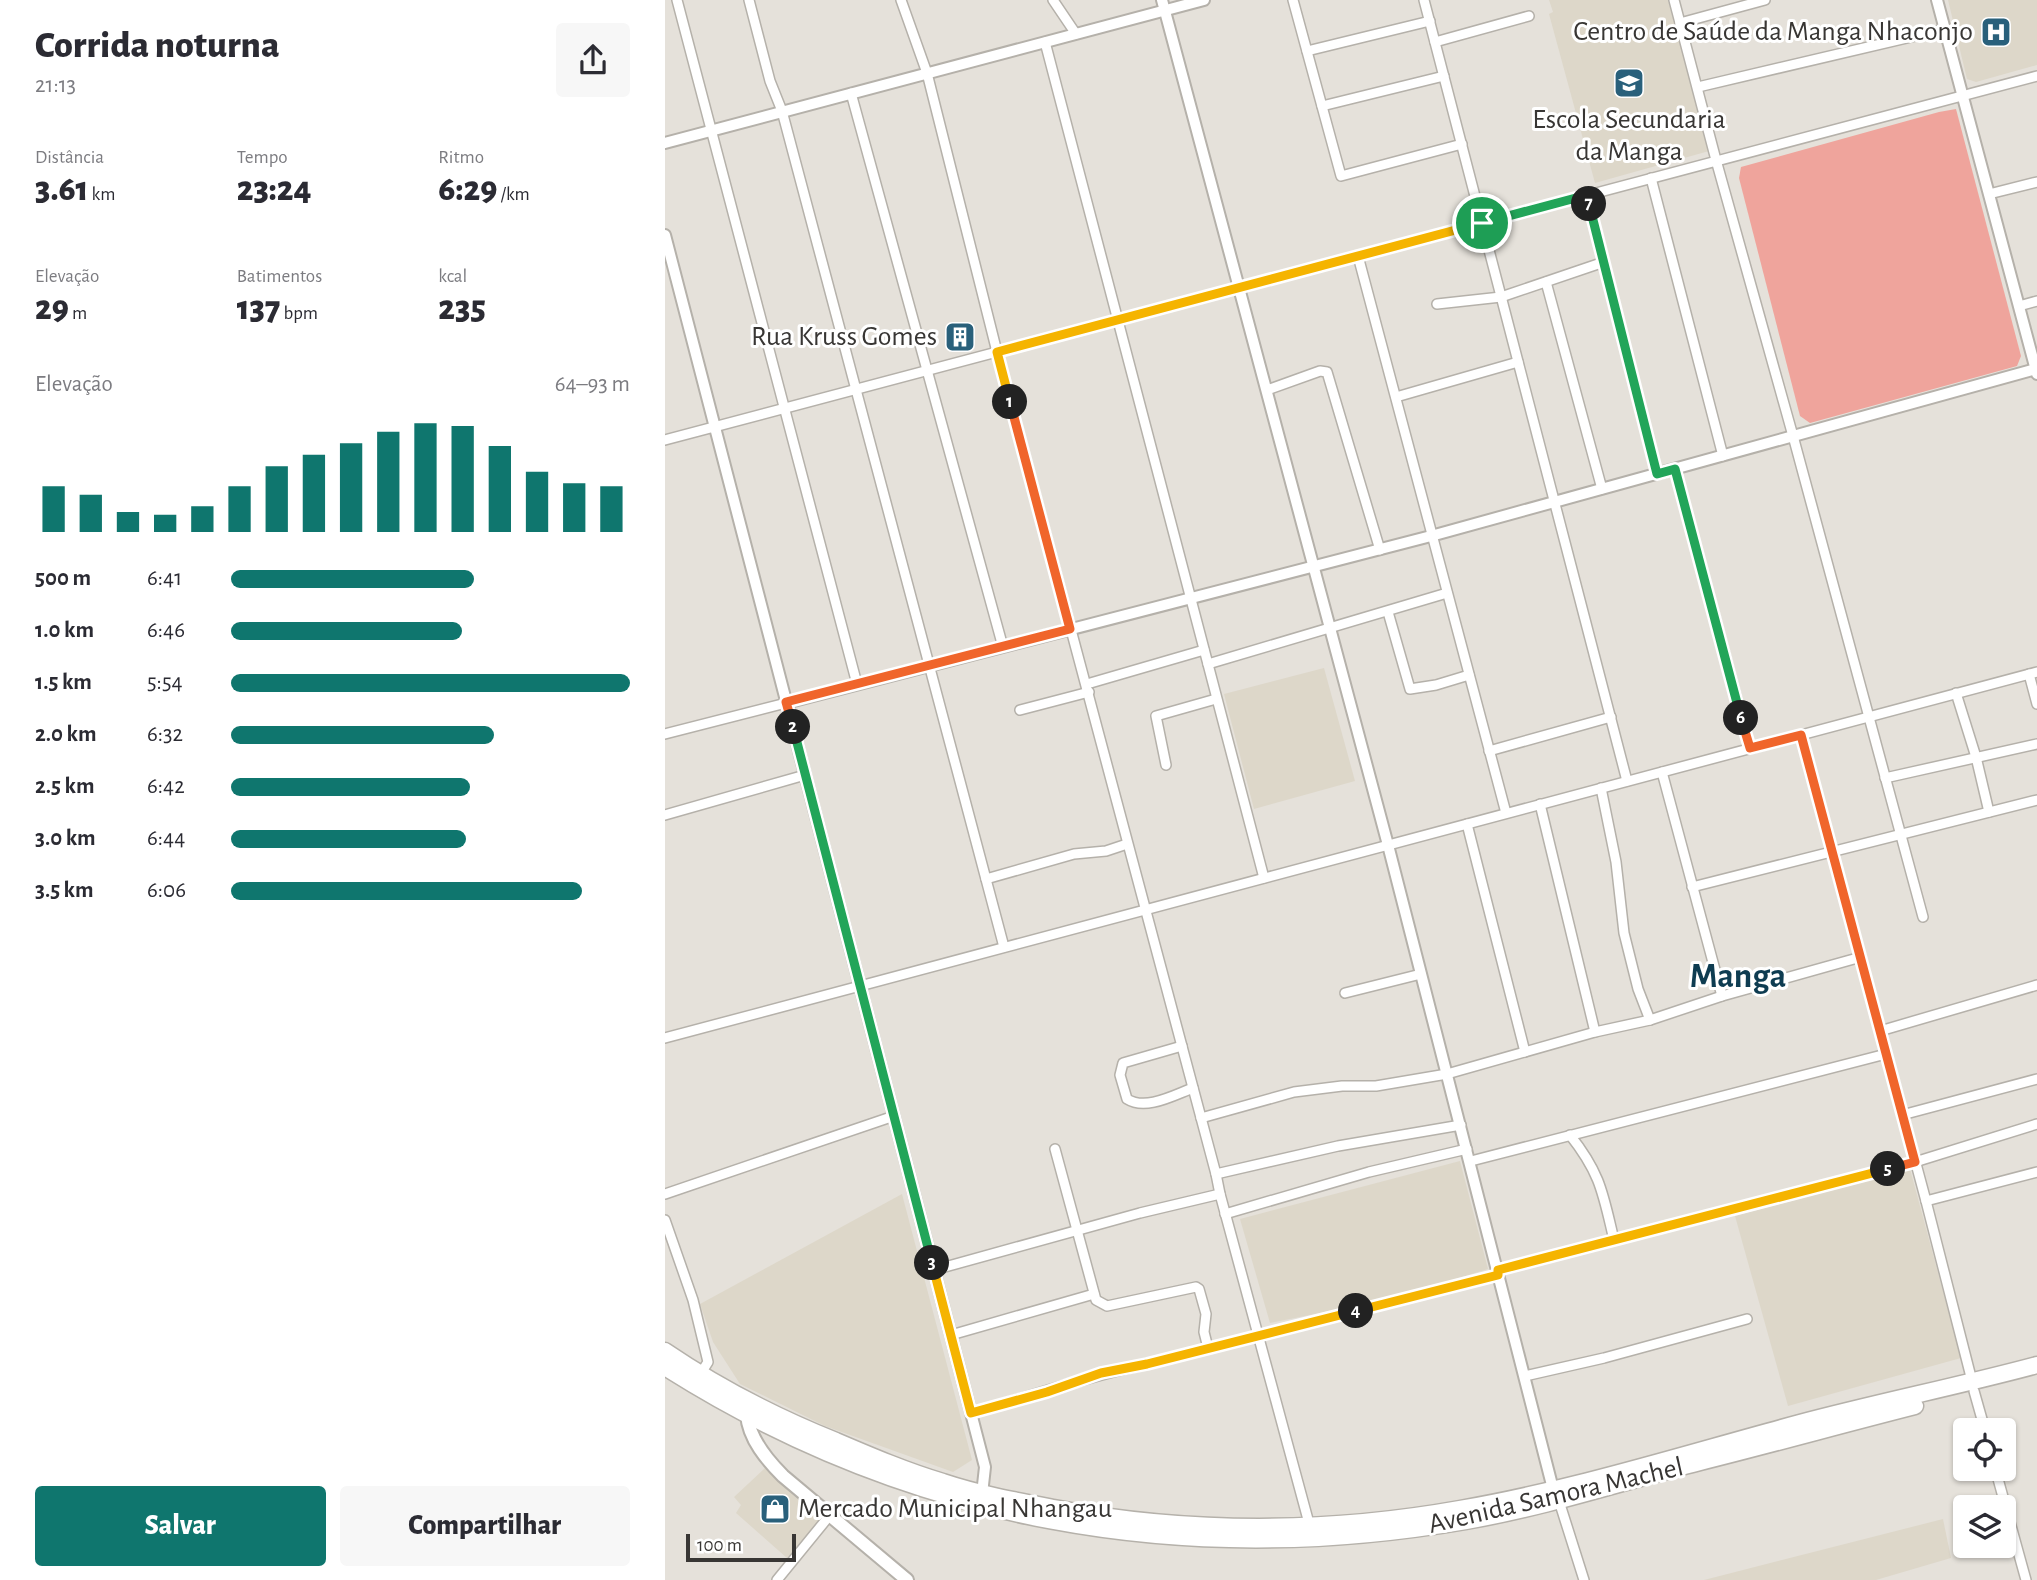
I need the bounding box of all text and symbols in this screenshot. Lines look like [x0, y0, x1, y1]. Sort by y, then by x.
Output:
hospital icon: Centro de Saúde da Manga Nhaconjo [1979, 15, 2013, 49]
place label: Centro de Saúde da Manga Nhaconjo [1573, 18, 1973, 46]
button: share [556, 23, 630, 97]
text: Corrida noturna [35, 27, 280, 65]
school or university icon: Escola Secundaria da Manga [1612, 66, 1646, 100]
text: 21:13 [35, 74, 76, 97]
place label: Escola Secundaria da Manga [1532, 106, 1726, 166]
text: Distância [35, 148, 104, 167]
text: Tempo [237, 148, 288, 167]
text: Ritmo [438, 148, 484, 167]
text: 3.61 [35, 172, 88, 207]
text: 23:24 [237, 172, 312, 207]
text: 6:29 [438, 172, 497, 207]
text: km [88, 185, 115, 204]
text: /km [497, 185, 530, 204]
pin: 7 [1571, 186, 1607, 222]
pin [1452, 193, 1512, 253]
text: 7 [1584, 194, 1593, 213]
icon: arrive [1463, 204, 1501, 242]
text: Elevação [35, 267, 99, 286]
text: Batimentos [237, 267, 322, 286]
text: kcal [438, 267, 467, 286]
text: 29 [35, 291, 69, 326]
text: 137 [237, 291, 280, 326]
text: 235 [438, 291, 486, 326]
text: m [69, 304, 87, 323]
text: bpm [280, 304, 318, 323]
building icon: Rua Kruss Gomes [943, 320, 977, 354]
place label: Rua Kruss Gomes [751, 323, 937, 351]
text: Elevação [35, 373, 113, 396]
text: 64–93 m [555, 373, 630, 396]
pin: 1 [993, 384, 1027, 420]
text: 1 [1006, 392, 1013, 411]
text: 500 m [35, 567, 91, 590]
text: 6:41 [147, 567, 182, 590]
text: 1.0 km [35, 619, 94, 642]
text: 6:46 [147, 619, 185, 642]
text: 1.5 km [35, 671, 92, 694]
text: 5:54 [147, 671, 183, 694]
pin: 6 [1723, 700, 1759, 736]
text: 6 [1736, 708, 1745, 727]
pin: 2 [775, 710, 811, 744]
text: 2 [788, 717, 797, 736]
text: 2.0 km [35, 723, 97, 746]
text: 6:32 [147, 723, 183, 746]
text: 2.5 km [35, 775, 94, 798]
text: 6:42 [147, 775, 185, 798]
text: 3.0 km [35, 827, 96, 850]
text: 6:44 [147, 827, 185, 850]
text: 3.5 km [35, 879, 94, 902]
text: 6:06 [147, 879, 186, 902]
district label: Manga [1690, 959, 1786, 994]
pin: 5 [1871, 1152, 1905, 1186]
text: 5 [1883, 1159, 1892, 1178]
pin: 3 [915, 1246, 949, 1280]
text: 3 [927, 1253, 936, 1272]
pin: 4 [1339, 1294, 1373, 1328]
text: 4 [1351, 1301, 1360, 1320]
map controls [1953, 1418, 2016, 1558]
button: locate [1953, 1418, 2016, 1481]
street label: Avenida Samora Machel [1426, 1453, 1686, 1539]
button: Salvar [35, 1486, 326, 1566]
button: Compartilhar [340, 1486, 630, 1566]
shop icon: Mercado Municipal Nhangau [758, 1492, 792, 1526]
place label: Mercado Municipal Nhangau [798, 1495, 1112, 1523]
button: layers [1953, 1495, 2016, 1558]
scale bar [686, 1531, 796, 1563]
text: 100 m [697, 1536, 742, 1555]

